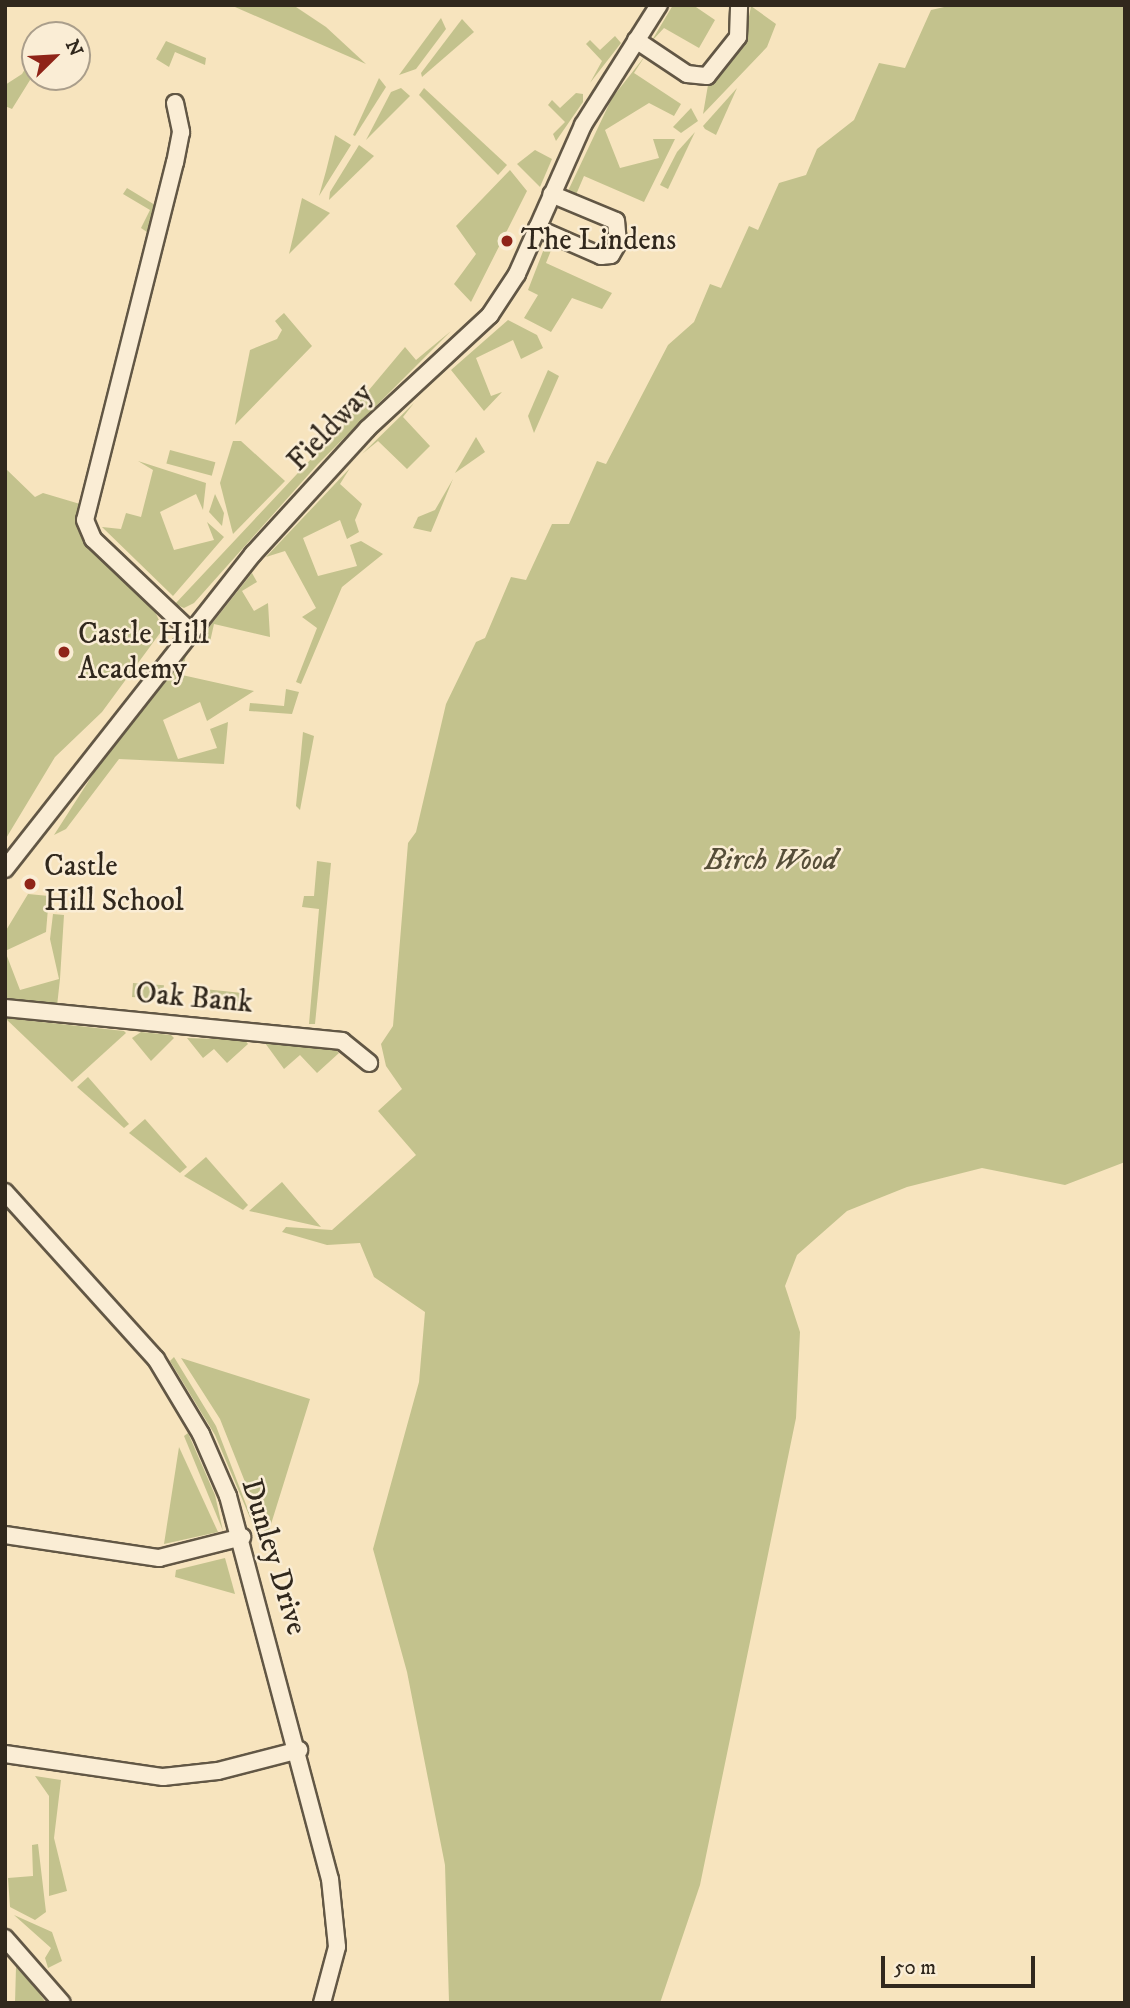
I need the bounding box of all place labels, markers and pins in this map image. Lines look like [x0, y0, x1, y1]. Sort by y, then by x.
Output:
place label: The Lindens [521, 223, 676, 259]
marker: The Lindens [499, 233, 515, 249]
place label: Castle Hill Academy [78, 617, 209, 688]
marker: Castle Hill Academy [56, 644, 72, 660]
place label: Castle Hill School [44, 849, 184, 920]
marker: Castle Hill School [22, 876, 38, 892]

